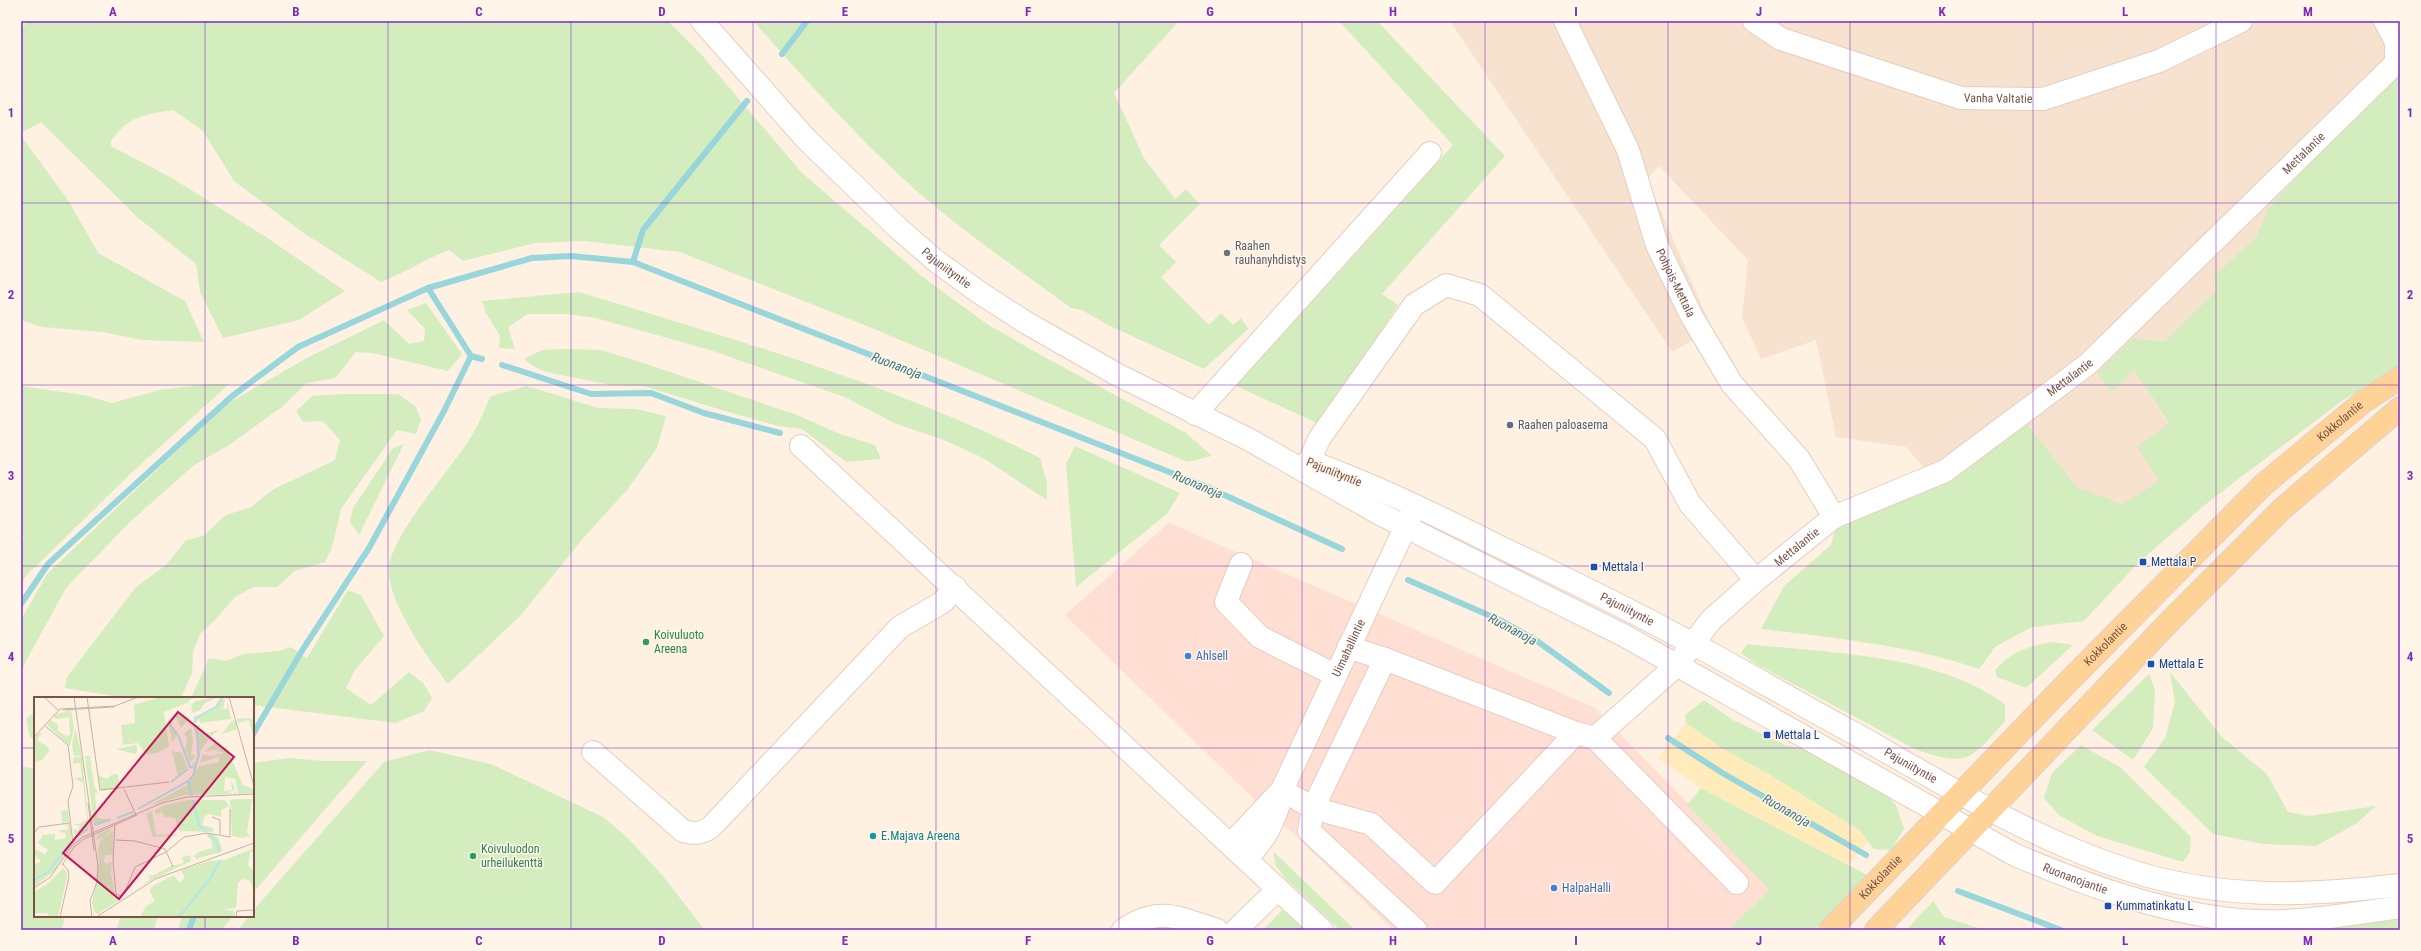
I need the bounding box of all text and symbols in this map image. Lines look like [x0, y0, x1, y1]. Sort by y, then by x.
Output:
text: A [109, 4, 117, 19]
text: B [292, 4, 300, 19]
text: C [475, 4, 483, 19]
text: D [658, 4, 666, 19]
text: E [842, 4, 849, 19]
text: F [1025, 4, 1031, 19]
text: G [1206, 4, 1214, 19]
text: H [1389, 4, 1397, 19]
text: I [1574, 4, 1578, 19]
text: J [1756, 4, 1762, 19]
text: K [1938, 4, 1946, 19]
text: L [2122, 4, 2128, 19]
text: M [2303, 4, 2313, 19]
street label: Vanha Valtatie [1964, 91, 2033, 106]
text: 1 [8, 105, 14, 120]
text: 1 [2407, 105, 2413, 120]
street label: Mettalantie [2280, 129, 2328, 177]
place label: Raahen rauhanyhdistys [1235, 239, 1306, 267]
street label: Pajuniityntie [919, 245, 974, 291]
street label: Pohjois-Mettala [1653, 246, 1698, 320]
marker: Raahen rauhanyhdistys [1222, 248, 1232, 258]
text: 2 [8, 287, 15, 302]
text: 2 [2407, 287, 2414, 302]
water label: Ruonanoja [870, 349, 924, 382]
street label: Mettalantie [2044, 356, 2096, 399]
street label: Kokkolantie [2314, 398, 2366, 444]
place label: Raahen paloasema [1518, 418, 1608, 432]
marker: Raahen paloasema [1505, 420, 1515, 430]
street label: Pajuniityntie [1304, 455, 1364, 490]
water label: Ruonanoja [1171, 467, 1225, 502]
text: 3 [8, 468, 14, 483]
text: 3 [2407, 468, 2413, 483]
street label: Mettalantie [1772, 524, 1823, 569]
place label: Mettala P [2151, 555, 2197, 569]
marker: Mettala P [2138, 557, 2148, 567]
place label: Mettala I [1602, 560, 1644, 574]
marker: Mettala I [1589, 562, 1599, 572]
street label: Pajuniityntie [1598, 590, 1657, 629]
water label: Ruonanoja [1486, 610, 1539, 648]
street label: Uimahallintie [1329, 617, 1368, 679]
street label: Kokkolantie [2081, 619, 2130, 669]
place label: Koivuluoto Areena [654, 628, 704, 656]
marker: Koivuluoto Areena [641, 637, 651, 647]
text: 4 [8, 649, 15, 664]
place label: Ahlsell [1196, 649, 1228, 663]
text: 4 [2407, 649, 2414, 664]
marker: Ahlsell [1183, 651, 1193, 661]
place label: Mettala E [2159, 657, 2204, 671]
marker: Mettala E [2146, 659, 2156, 669]
inset map [34, 697, 254, 917]
place label: Mettala L [1775, 728, 1820, 742]
marker: Mettala L [1762, 730, 1772, 740]
street label: Pajuniityntie [1882, 745, 1940, 786]
water label: Ruonanoja [1760, 791, 1813, 830]
place label: E.Majava Areena [881, 829, 960, 843]
text: 5 [8, 831, 15, 846]
marker: E.Majava Areena [868, 831, 878, 841]
text: 5 [2407, 831, 2414, 846]
place label: Koivuluodon urheilukenttä [481, 842, 543, 870]
marker: Koivuluodon urheilukenttä [468, 851, 478, 861]
street label: Kokkolantie [1856, 852, 1905, 902]
street label: Ruonanojantie [2041, 860, 2110, 897]
place label: HalpaHalli [1562, 881, 1611, 895]
marker: HalpaHalli [1549, 883, 1559, 893]
place label: Kummatinkatu L [2116, 899, 2193, 913]
marker: Kummatinkatu L [2103, 901, 2113, 911]
text: A [109, 933, 117, 948]
text: B [292, 933, 300, 948]
text: C [475, 933, 483, 948]
text: D [658, 933, 666, 948]
text: E [842, 933, 849, 948]
text: F [1025, 933, 1031, 948]
text: G [1206, 933, 1214, 948]
text: H [1389, 933, 1397, 948]
text: I [1574, 933, 1578, 948]
text: J [1756, 933, 1762, 948]
text: K [1938, 933, 1946, 948]
text: L [2122, 933, 2128, 948]
text: M [2303, 933, 2313, 948]

